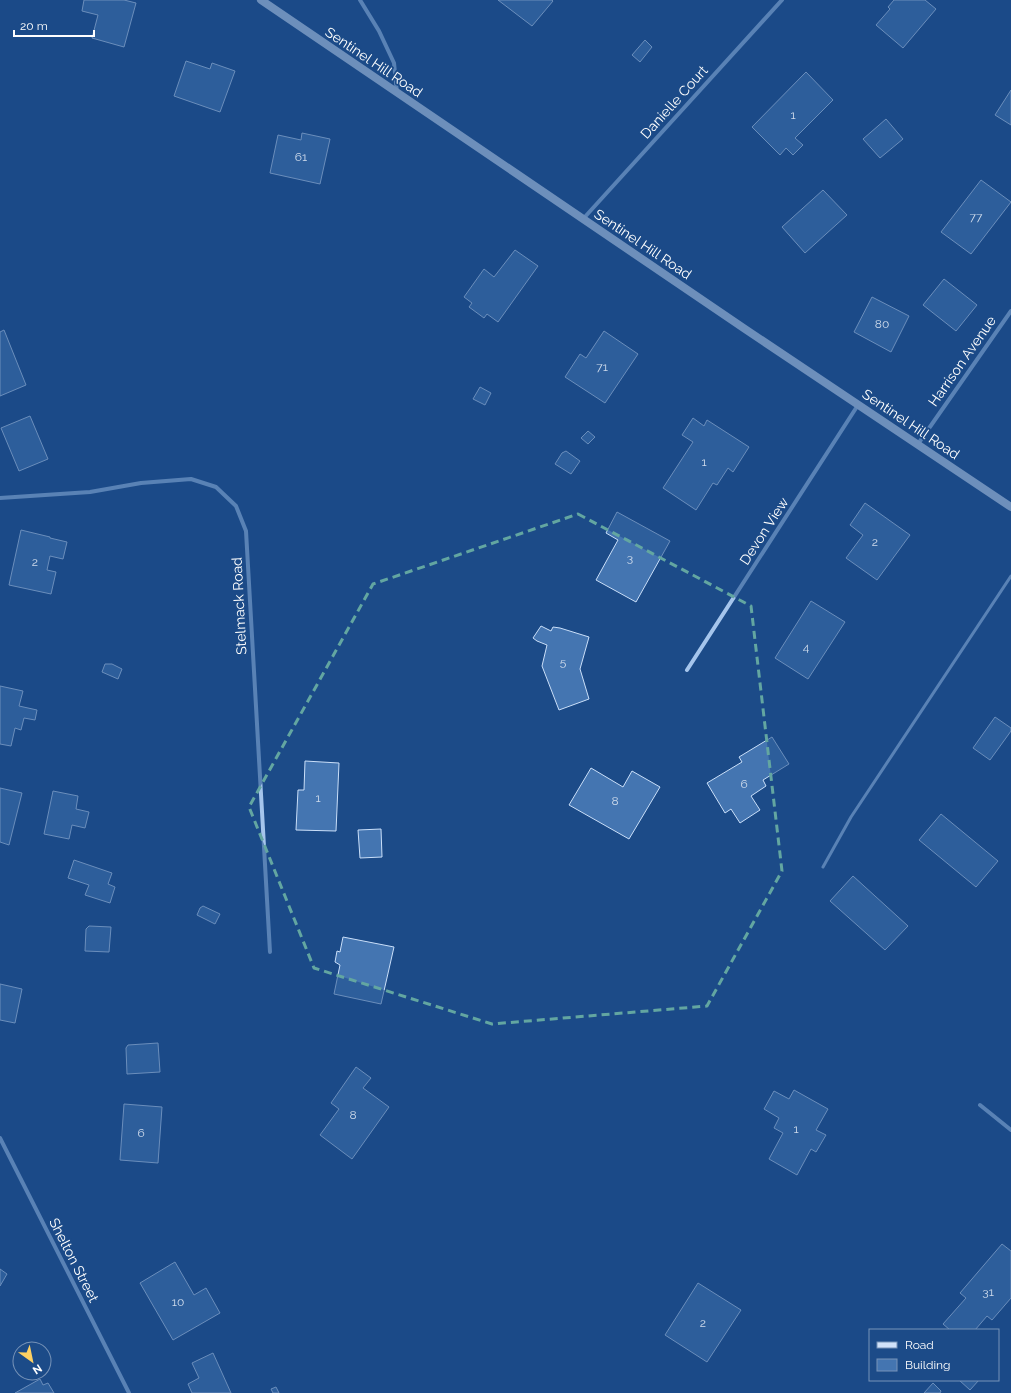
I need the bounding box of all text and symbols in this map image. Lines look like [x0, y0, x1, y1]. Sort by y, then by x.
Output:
scale bar [14, 12, 94, 38]
text: 20 m [20, 19, 48, 33]
street label: Sentinel Hill Road [322, 24, 426, 100]
street label: Danielle Court [637, 62, 711, 142]
house number: 1 [790, 108, 796, 122]
house number: 61 [295, 150, 307, 164]
street label: Sentinel Hill Road [591, 206, 695, 282]
house number: 77 [970, 210, 983, 224]
street label: Harrison Avenue [925, 313, 999, 409]
house number: 80 [875, 317, 889, 331]
house number: 71 [596, 360, 608, 374]
street label: Sentinel Hill Road [859, 386, 963, 462]
house number: 1 [701, 455, 707, 469]
street label: Devon View [736, 494, 792, 568]
house number: 2 [872, 535, 878, 549]
house number: 3 [627, 551, 633, 565]
house number: 2 [32, 555, 38, 569]
street label: Stelmack Road [228, 557, 250, 655]
house number: 4 [803, 640, 810, 654]
house number: 5 [560, 655, 567, 669]
house number: 6 [740, 777, 748, 791]
house number: 1 [315, 791, 321, 805]
house number: 8 [611, 794, 619, 808]
house number: 8 [349, 1108, 357, 1122]
house number: 1 [793, 1122, 799, 1136]
house number: 6 [137, 1126, 145, 1140]
street label: Shelton Street [46, 1215, 102, 1305]
house number: 31 [982, 1285, 994, 1299]
house number: 10 [172, 1295, 184, 1309]
house number: 2 [700, 1316, 706, 1330]
legend [869, 1329, 999, 1381]
text: Road [905, 1338, 934, 1352]
north arrow [12, 1341, 52, 1381]
text: Building [905, 1358, 951, 1372]
text: N [30, 1361, 44, 1377]

